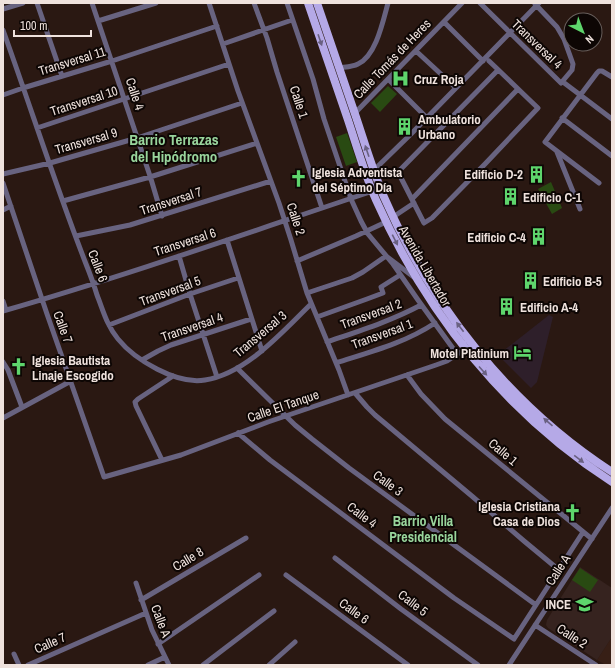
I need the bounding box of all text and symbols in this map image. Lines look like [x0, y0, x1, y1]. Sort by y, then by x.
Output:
scale bar [14, 12, 91, 38]
north arrow [563, 12, 603, 52]
street label: Calle Tomás de Heres [350, 15, 434, 103]
street label: Transversal 4 [508, 16, 566, 72]
text: 100 m [20, 18, 47, 34]
text: N [583, 32, 597, 47]
one-way arrow [318, 34, 324, 46]
street label: Transversal 11 [36, 43, 108, 79]
hospital icon: Cruz Roja [391, 69, 411, 89]
place label: Cruz Roja [414, 71, 464, 88]
street label: Calle 4 [122, 76, 148, 112]
street label: Transversal 10 [48, 82, 120, 120]
street label: Calle 1 [286, 84, 312, 120]
place label: Ambulatorio Urbano [418, 111, 481, 143]
building icon: Ambulatorio Urbano [395, 116, 415, 136]
street label: Transversal 9 [53, 124, 119, 158]
district label: Barrio Terrazas del Hipódromo [129, 129, 219, 167]
one-way arrow [364, 144, 370, 156]
place label: Iglesia Adventista del Séptimo Día [312, 164, 402, 196]
building icon: Edificio D-2 [526, 164, 546, 184]
place label: Edificio D-2 [464, 166, 523, 183]
church icon: Iglesia Adventista del Séptimo Día [289, 169, 309, 189]
street label: Transversal 7 [138, 183, 204, 219]
building icon: Edificio C-1 [500, 187, 520, 207]
place label: Edificio C-1 [523, 189, 582, 206]
street label: Calle 2 [283, 201, 309, 237]
street label: Avenida Libertador [395, 222, 455, 310]
street label: Transversal 6 [152, 224, 218, 260]
building icon: Edificio C-4 [529, 227, 549, 247]
place label: Edificio C-4 [467, 229, 526, 246]
one-way arrow [392, 234, 398, 246]
street label: Calle 6 [84, 247, 112, 285]
building icon: Edificio B-5 [520, 271, 540, 291]
street label: Transversal 5 [137, 272, 203, 310]
place label: Edificio B-5 [543, 273, 602, 290]
street label: Transversal 2 [338, 295, 404, 333]
building icon: Edificio A-4 [497, 297, 517, 317]
place label: Edificio A-4 [520, 299, 578, 316]
street label: Transversal 3 [230, 307, 290, 361]
street label: Calle 7 [49, 308, 77, 346]
street label: Transversal 4 [159, 308, 225, 345]
street label: Transversal 1 [349, 315, 415, 353]
one-way arrow [455, 322, 464, 333]
hotel icon: Motel Platinium [512, 343, 532, 363]
place label: Motel Platinium [430, 345, 509, 362]
place label: Iglesia Bautista Linaje Escogido [32, 352, 114, 384]
church icon: Iglesia Bautista Linaje Escogido [9, 357, 29, 377]
one-way arrow [479, 365, 488, 376]
street label: Calle El Tanque [245, 386, 321, 426]
one-way arrow [543, 418, 553, 427]
street label: Calle 1 [485, 435, 521, 469]
one-way arrow [573, 454, 584, 463]
street label: Calle 3 [370, 466, 406, 500]
street label: Calle 4 [344, 498, 380, 532]
place label: Iglesia Cristiana Casa de Dios [478, 498, 560, 530]
church icon: Iglesia Cristiana Casa de Dios [563, 503, 583, 523]
district label: Barrio Villa Presidencial [389, 512, 457, 546]
street label: Calle 8 [169, 543, 207, 575]
street label: Calle A [542, 550, 575, 589]
street label: Calle 5 [395, 586, 431, 620]
street label: Calle 6 [336, 594, 372, 628]
school or university icon: INCE [574, 594, 594, 614]
place label: INCE [546, 596, 571, 613]
street label: Calle A [147, 602, 175, 641]
street label: Calle 2 [553, 620, 591, 652]
street label: Calle 7 [31, 628, 69, 658]

